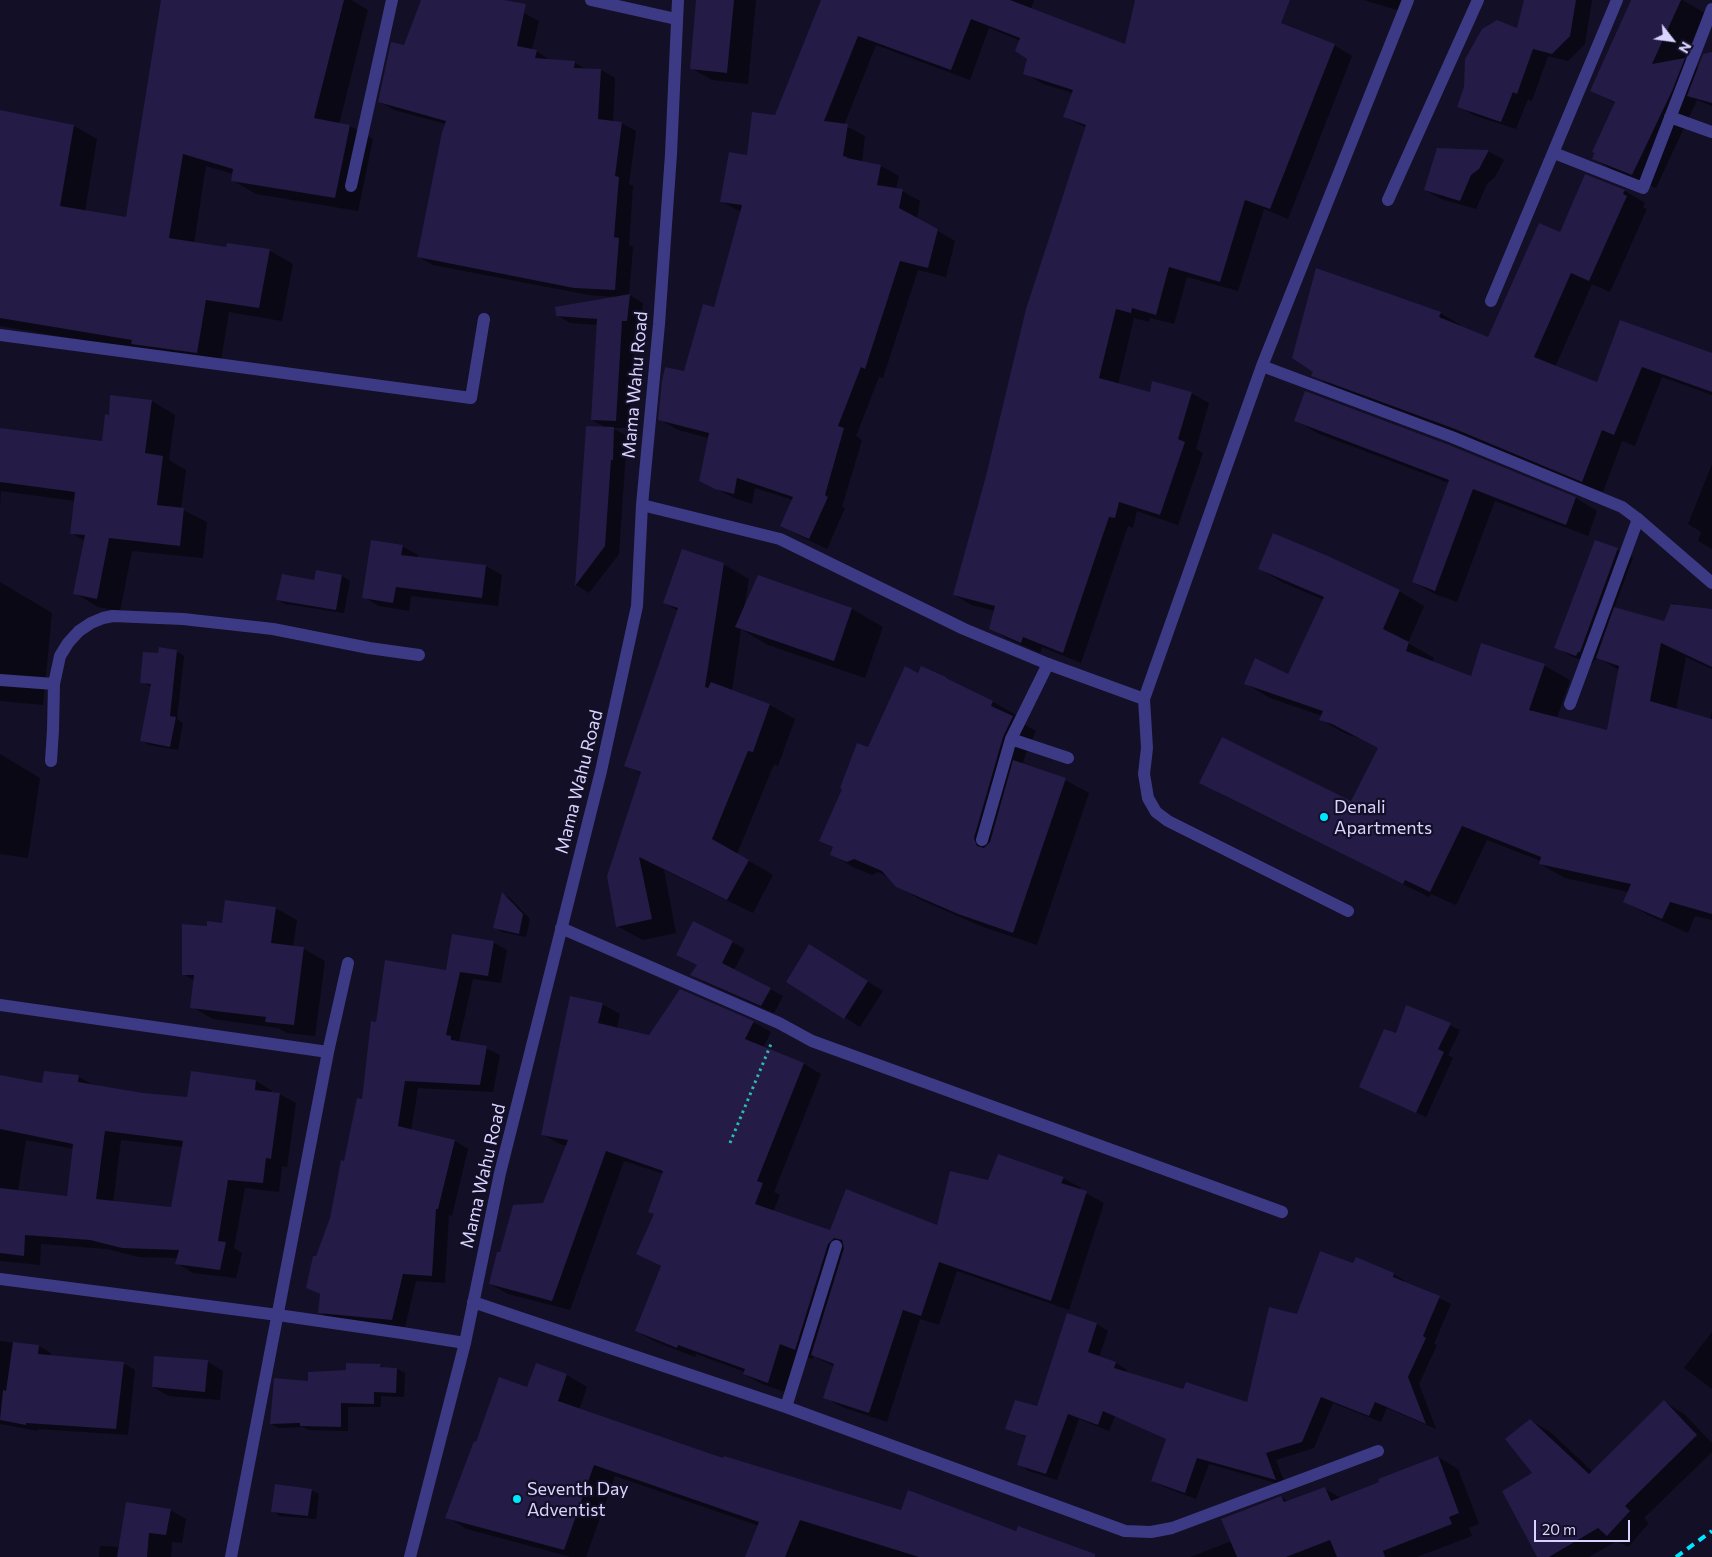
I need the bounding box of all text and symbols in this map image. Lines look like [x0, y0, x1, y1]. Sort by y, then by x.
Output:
north arrow [1647, 15, 1697, 65]
text: N [1675, 39, 1695, 57]
street label: Mama Wahu Road [618, 310, 652, 460]
street label: Mama Wahu Road [551, 708, 607, 856]
place label: Denali Apartments [1334, 796, 1432, 839]
marker: Denali Apartments [1318, 811, 1330, 823]
street label: Mama Wahu Road [456, 1102, 510, 1250]
place label: Seventh Day Adventist [527, 1478, 628, 1520]
marker: Seventh Day Adventist [511, 1493, 523, 1505]
scale bar [1537, 1510, 1633, 1542]
text: 20 m [1542, 1520, 1576, 1538]

